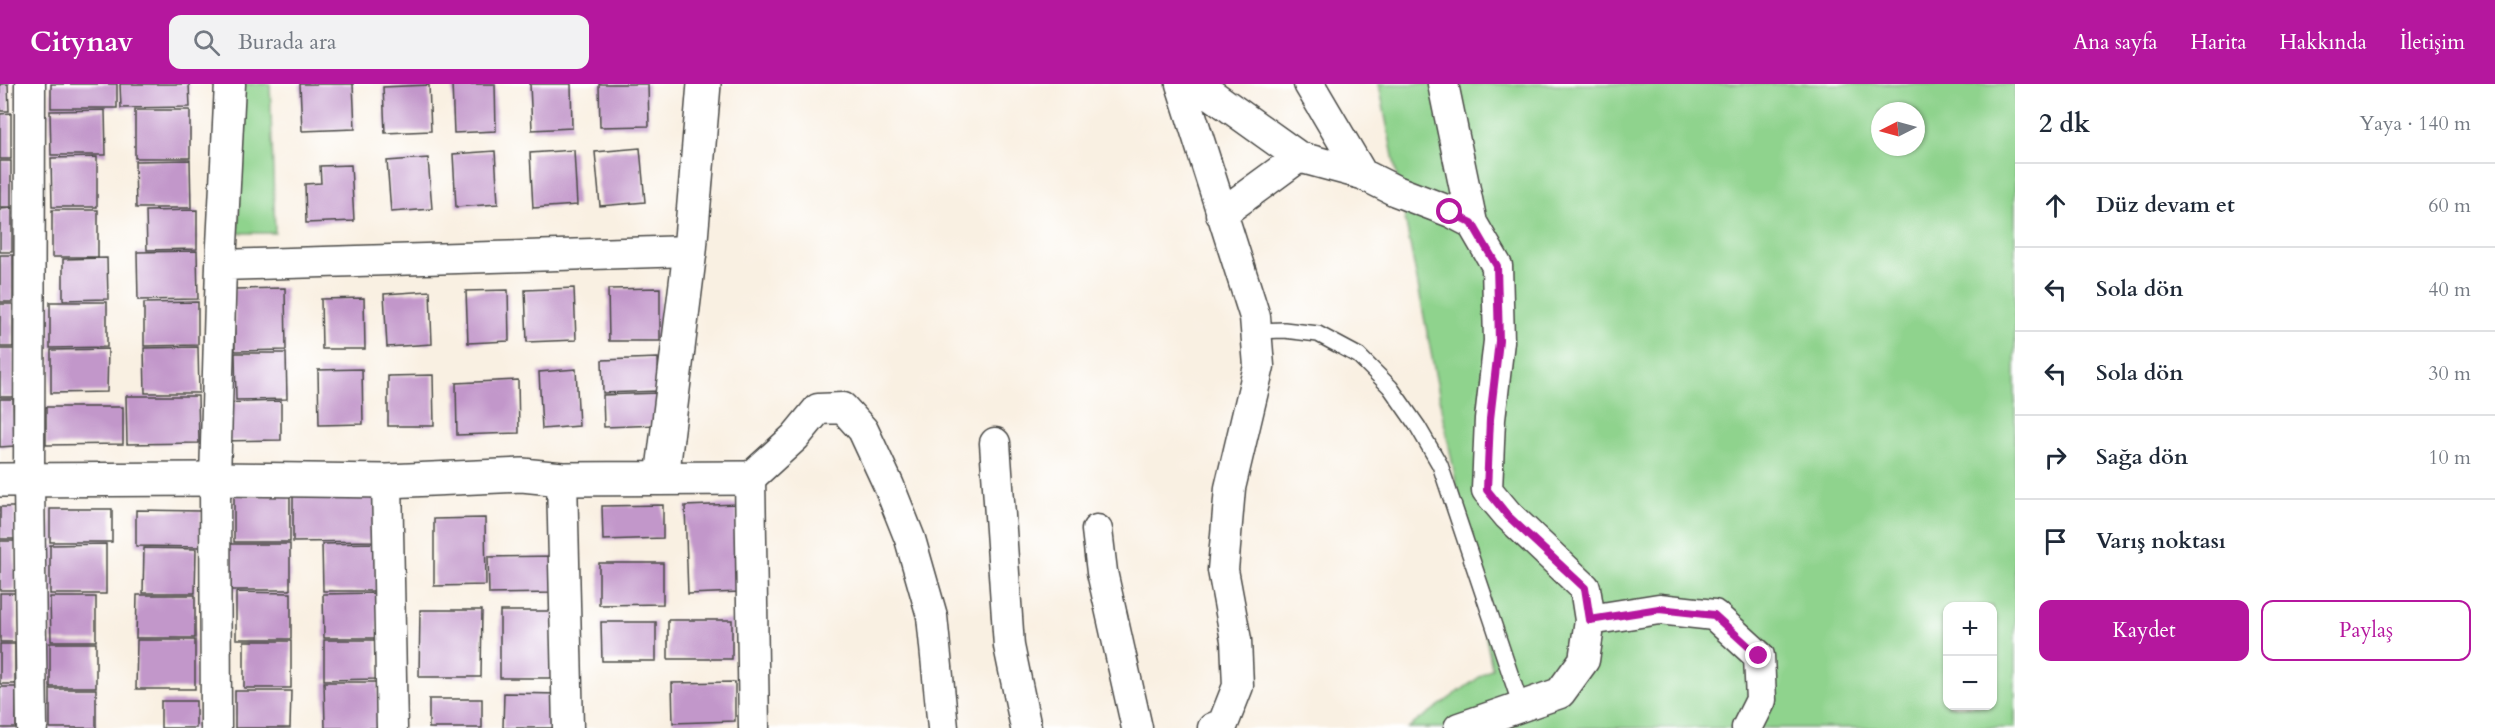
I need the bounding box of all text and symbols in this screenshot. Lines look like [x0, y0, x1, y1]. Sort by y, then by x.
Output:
search box [169, 15, 589, 69]
text: Citynav [30, 23, 133, 61]
icon: search [190, 26, 223, 59]
text: Burada ara [238, 27, 337, 57]
text: Ana sayfa [2073, 28, 2158, 57]
text: Harita [2191, 28, 2247, 57]
text: Hakkında [2280, 28, 2367, 57]
text: İletişim [2400, 28, 2465, 57]
north arrow [1871, 102, 1925, 156]
text: 2 dk [2039, 106, 2090, 141]
text: Yaya · 140 m [2359, 110, 2471, 137]
icon: ahead [2039, 189, 2072, 222]
text: Düz devam et [2096, 190, 2235, 220]
text: 60 m [2428, 192, 2471, 219]
route start [1436, 198, 1462, 224]
icon: left [2039, 273, 2072, 306]
text: Sola dön [2096, 274, 2183, 304]
text: 40 m [2428, 276, 2471, 303]
icon: left [2039, 357, 2072, 390]
text: Sola dön [2096, 358, 2183, 388]
text: 30 m [2428, 360, 2471, 387]
icon: right [2039, 441, 2072, 474]
text: Sağa dön [2096, 442, 2188, 472]
text: 10 m [2428, 444, 2471, 471]
icon: arrive [2039, 525, 2072, 558]
text: Varış noktası [2096, 526, 2226, 556]
button: Kaydet [2039, 600, 2249, 661]
button: Paylaş [2261, 600, 2471, 661]
map controls [1943, 602, 1997, 710]
button: + [1943, 602, 1997, 656]
route end [1745, 642, 1771, 668]
button: − [1943, 656, 1997, 710]

